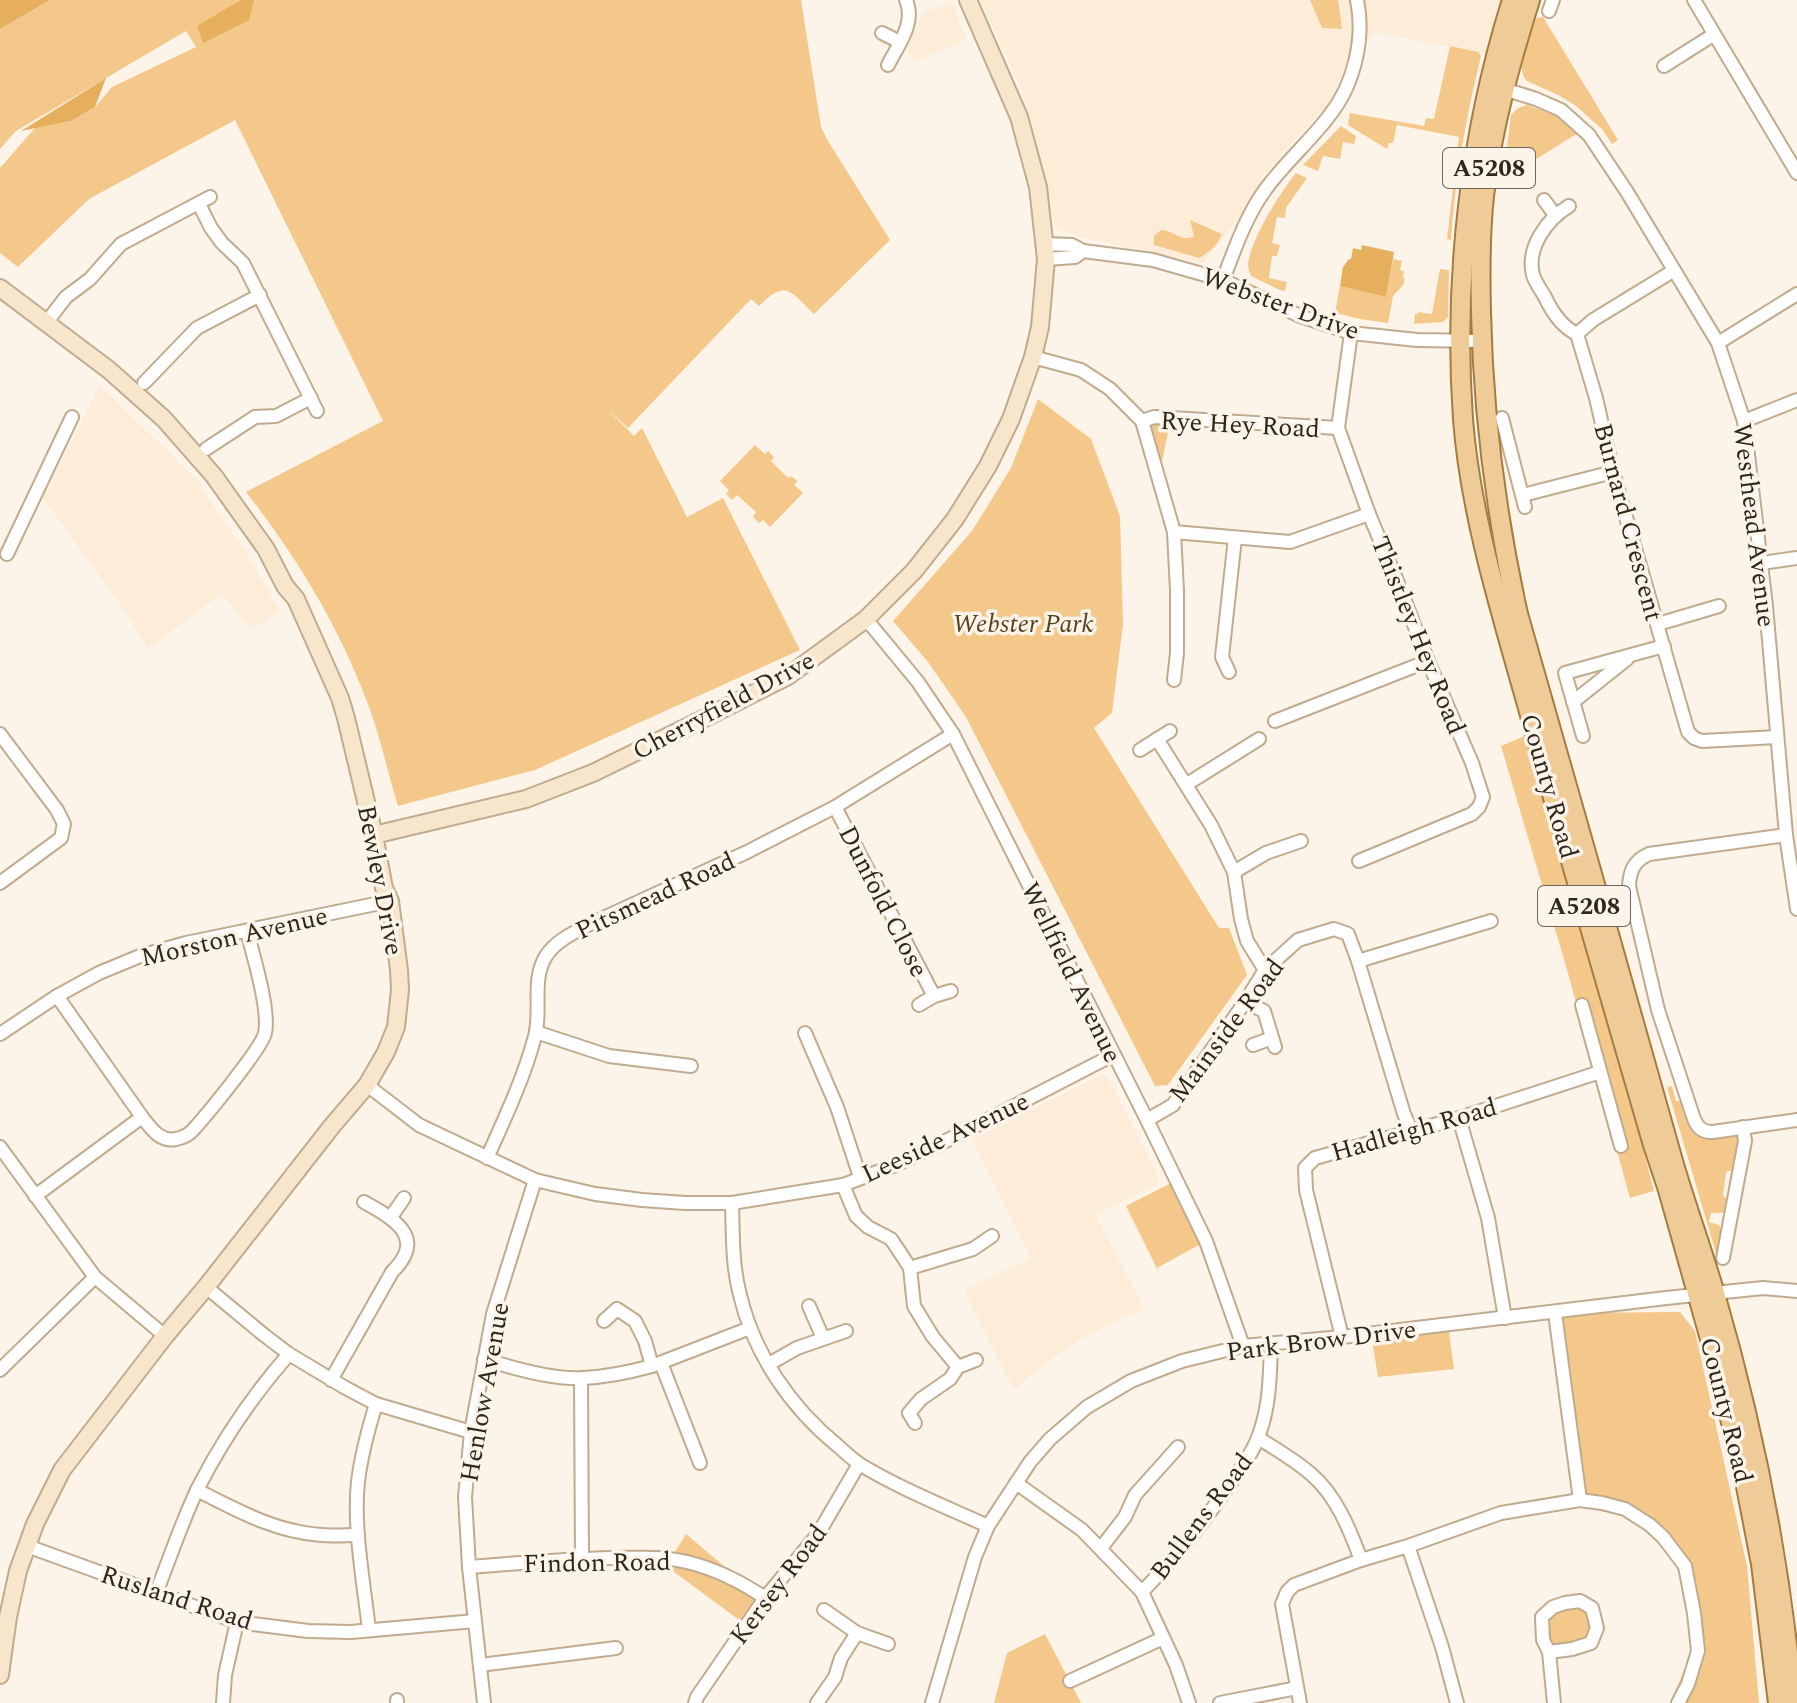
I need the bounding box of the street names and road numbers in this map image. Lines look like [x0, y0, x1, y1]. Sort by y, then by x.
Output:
road number: A5208 [1443, 148, 1535, 188]
street label: Webster Drive [1196, 257, 1365, 351]
street label: Rye Hey Road [1159, 401, 1321, 449]
street label: Burnard Crescent [1582, 419, 1674, 626]
street label: Westhead Avenue [1722, 421, 1786, 629]
street label: Thistley Hey Road [1360, 530, 1476, 741]
street label: Cherryfield Drive [625, 641, 822, 771]
street label: County Road [1509, 709, 1589, 864]
street label: Bewley Drive [346, 802, 414, 959]
street label: Dunfold Close [828, 819, 939, 984]
street label: Pitsmead Road [569, 841, 742, 951]
street label: Wellfield Avenue [1010, 875, 1132, 1070]
road number: A5208 [1538, 886, 1630, 926]
street label: Morston Avenue [137, 896, 332, 978]
street label: Mainside Road [1159, 950, 1295, 1112]
street label: Leeside Avenue [855, 1082, 1036, 1194]
street label: Hadleigh Road [1327, 1087, 1502, 1173]
street label: Henlow Avenue [449, 1299, 521, 1485]
street label: Park Brow Drive [1224, 1309, 1419, 1373]
street label: County Road [1689, 1333, 1764, 1488]
street label: Bullens Road [1140, 1444, 1263, 1589]
street label: Kersey Road [720, 1516, 838, 1654]
street label: Findon Road [523, 1542, 671, 1584]
street label: Rusland Road [95, 1554, 258, 1641]

